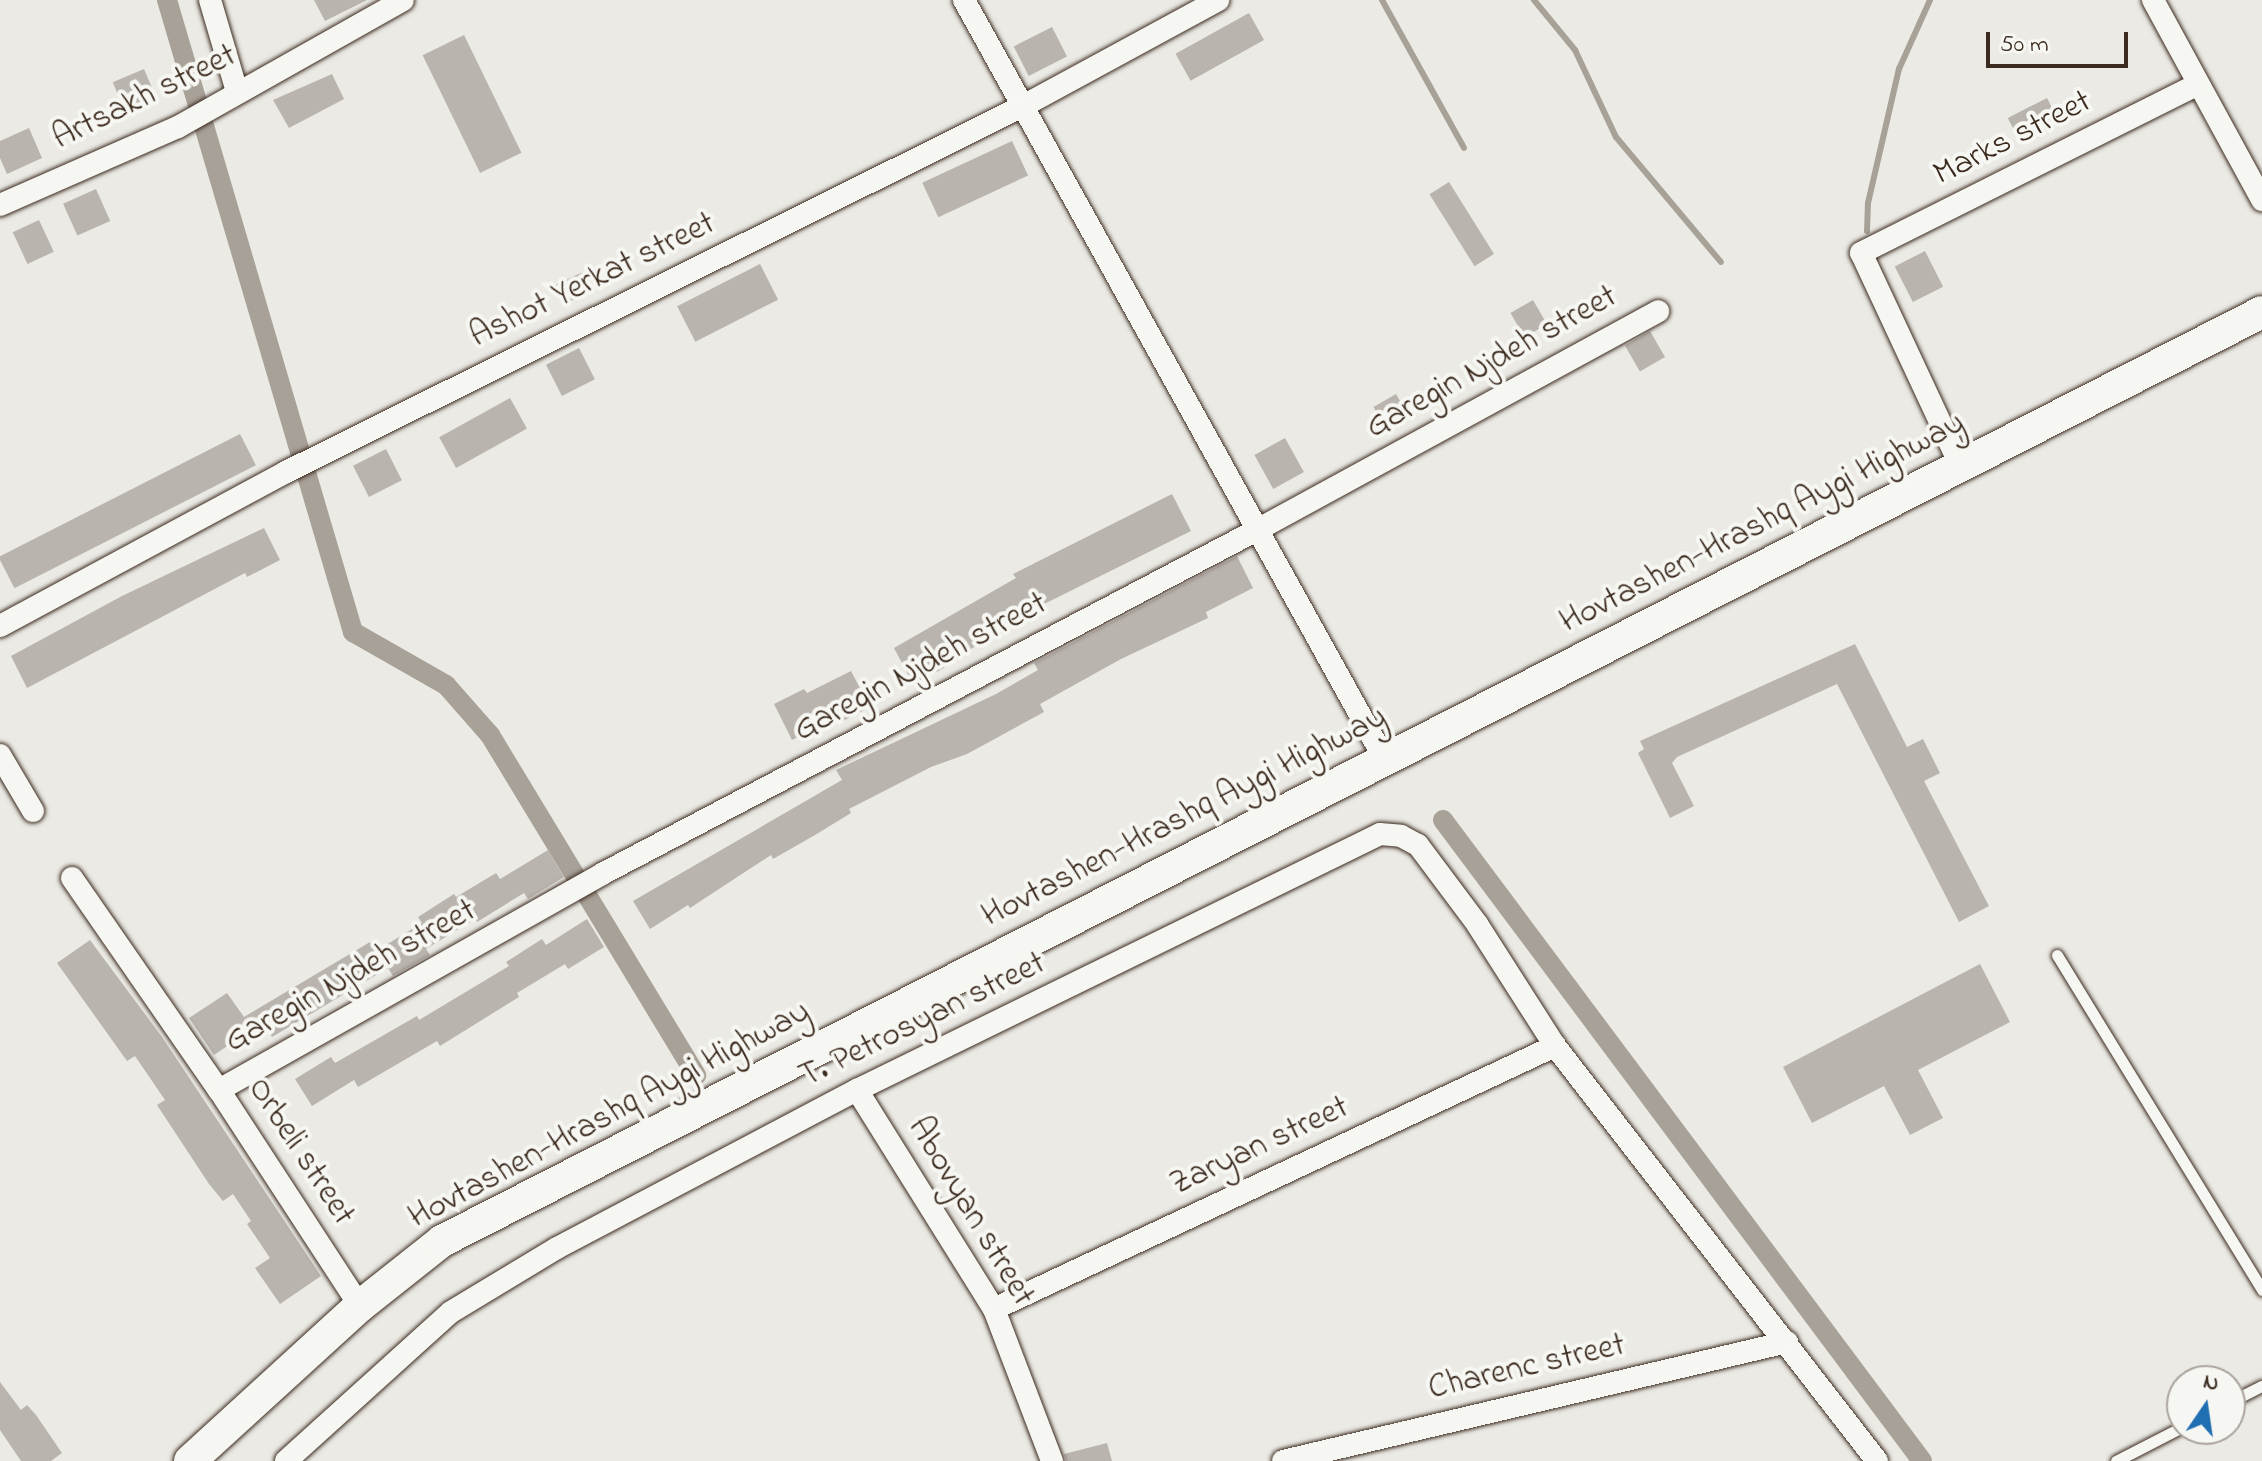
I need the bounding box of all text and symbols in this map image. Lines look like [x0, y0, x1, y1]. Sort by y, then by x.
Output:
scale bar [1990, 16, 2132, 66]
text: 50 m [2000, 28, 2049, 63]
street label: Artsakh street [47, 36, 243, 160]
street label: Marks street [1927, 82, 2099, 196]
street label: Ashot Yerkat street [464, 204, 722, 358]
street label: Garegin Njdeh street [1359, 277, 1625, 449]
street label: Hovtashen-Hrashq Aygi Highway [1554, 404, 1972, 644]
street label: Garegin Njdeh street [788, 584, 1054, 752]
street label: Hovtashen-Hrashq Aygi Highway [976, 698, 1394, 938]
street label: Garegin Njdeh street [218, 891, 484, 1063]
street label: T. Petrosyan street [793, 944, 1053, 1098]
street label: Hovtashen-Hrashq Aygi Highway [402, 993, 818, 1239]
street label: Orbeli street [237, 1071, 363, 1233]
street label: Zaryan street [1164, 1088, 1356, 1206]
street label: Abovyan street [898, 1110, 1042, 1314]
street label: Charenc street [1425, 1326, 1629, 1410]
north arrow [2166, 1365, 2246, 1445]
text: N [2200, 1366, 2222, 1401]

